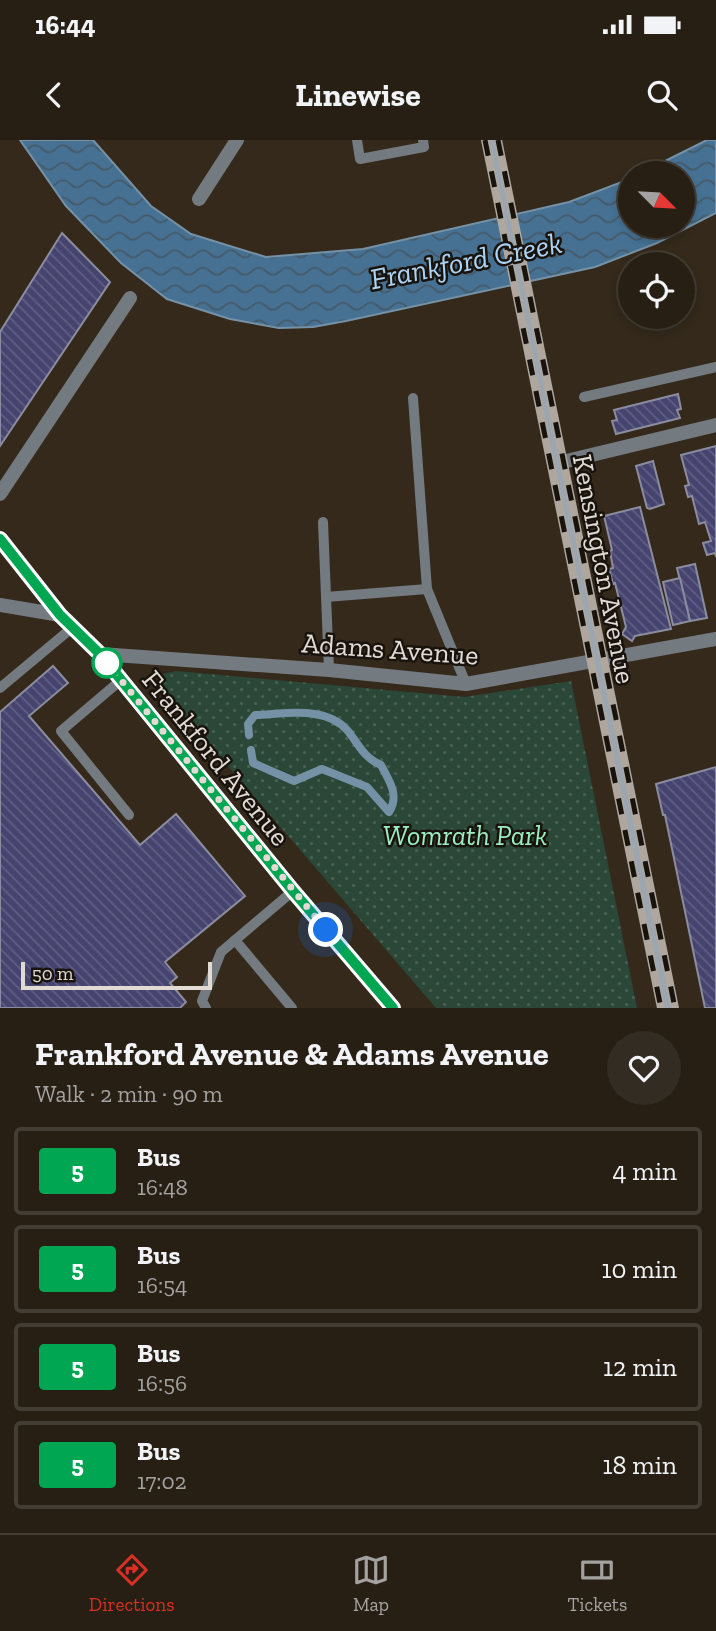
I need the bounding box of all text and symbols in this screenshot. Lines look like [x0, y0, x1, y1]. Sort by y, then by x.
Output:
text: 16:44 [35, 9, 96, 41]
icon: back [35, 76, 73, 114]
text: Linewise [295, 76, 421, 114]
icon: search [643, 76, 681, 114]
north arrow [618, 161, 695, 238]
map controls [618, 161, 695, 329]
water label: Frankford Creek [367, 225, 565, 297]
button: locate [618, 252, 695, 329]
street label: Kensington Avenue [566, 451, 642, 687]
street label: Adams Avenue [300, 626, 480, 672]
unlabelled marker [92, 648, 122, 678]
street label: Frankford Avenue [135, 664, 297, 852]
park label: Womrath Park [383, 819, 547, 852]
your location [308, 912, 343, 947]
scale bar [21, 959, 212, 991]
text: 50 m [32, 962, 73, 985]
button: heart [607, 1031, 681, 1105]
text: Frankford Avenue & Adams Avenue [35, 1034, 549, 1073]
text: Walk · 2 min · 90 m [35, 1080, 223, 1108]
text: Bus [137, 1141, 180, 1173]
text: 4 min [612, 1155, 677, 1187]
text: 5 [71, 1156, 84, 1185]
text: 16:48 [137, 1173, 188, 1201]
text: Bus [137, 1239, 180, 1271]
text: 10 min [601, 1253, 677, 1285]
text: 5 [71, 1254, 84, 1283]
text: 16:54 [137, 1271, 187, 1299]
text: Bus [137, 1337, 180, 1369]
text: 12 min [603, 1351, 677, 1383]
text: 5 [71, 1352, 84, 1381]
text: 16:56 [137, 1369, 187, 1397]
text: Bus [137, 1435, 180, 1467]
text: 18 min [602, 1449, 677, 1481]
text: 5 [71, 1450, 84, 1479]
text: 17:02 [137, 1467, 187, 1495]
tab: Directions [89, 1551, 174, 1616]
tab: Map [352, 1551, 390, 1616]
tab: Tickets [567, 1551, 627, 1616]

